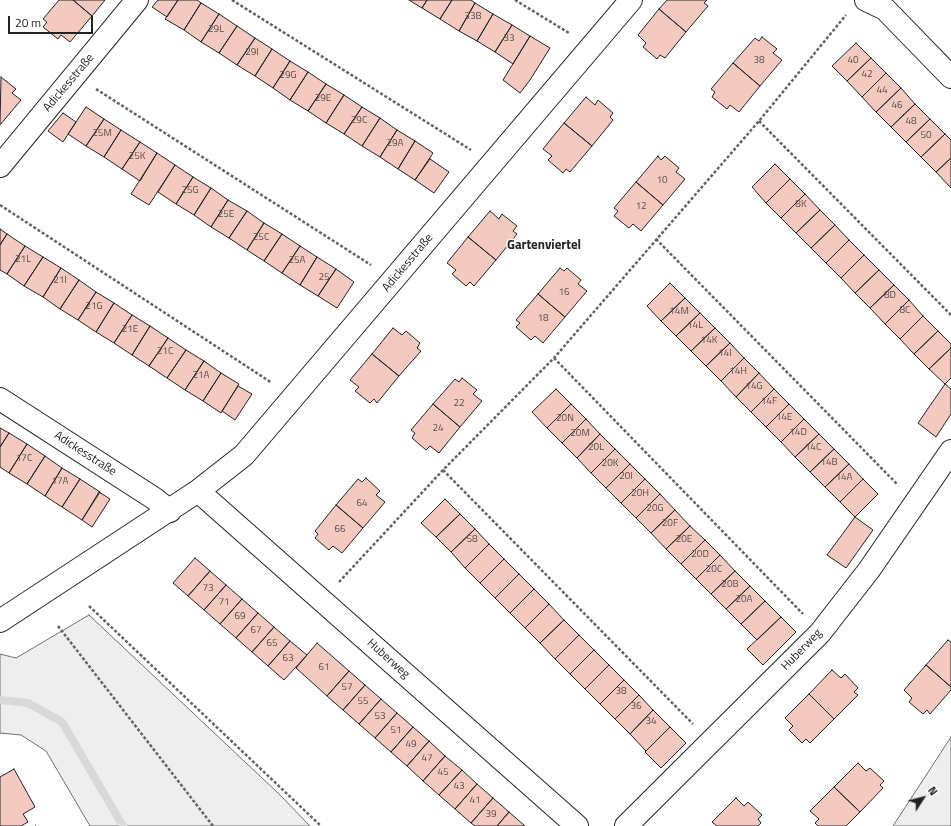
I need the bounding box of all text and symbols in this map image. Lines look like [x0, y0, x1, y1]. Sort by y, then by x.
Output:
scale bar [10, 8, 95, 34]
house number: 33B [464, 11, 482, 23]
text: 20 m [15, 13, 41, 32]
house number: 29L [208, 24, 224, 36]
house number: 33 [503, 33, 515, 45]
house number: 29I [245, 47, 259, 59]
street label: Adickesstraße [41, 51, 97, 115]
house number: 38 [753, 55, 765, 67]
house number: 40 [847, 55, 859, 67]
house number: 42 [861, 69, 873, 81]
house number: 29G [279, 70, 297, 82]
house number: 44 [876, 85, 888, 97]
house number: 29E [315, 93, 331, 105]
house number: 46 [891, 100, 903, 112]
house number: 29C [351, 115, 367, 127]
house number: 48 [905, 116, 917, 128]
house number: 25M [92, 128, 112, 140]
house number: 50 [920, 130, 932, 142]
house number: 29A [386, 138, 404, 150]
house number: 25K [129, 151, 145, 163]
house number: 10 [656, 175, 668, 187]
house number: 25G [181, 185, 199, 197]
house number: 8K [795, 199, 807, 211]
house number: 12 [635, 201, 647, 213]
house number: 25E [218, 209, 234, 221]
street label: Adickesstraße [380, 231, 436, 295]
house number: 25C [253, 232, 269, 244]
district label: Gartenviertel [507, 238, 581, 254]
house number: 21L [15, 254, 31, 266]
house number: 25A [288, 255, 306, 267]
house number: 25 [318, 272, 330, 284]
house number: 21I [53, 275, 67, 287]
house number: 16 [558, 287, 570, 299]
house number: 8D [884, 290, 896, 302]
house number: 21G [85, 301, 103, 313]
house number: 8C [899, 305, 911, 317]
house number: 14M [669, 306, 689, 318]
house number: 18 [537, 313, 549, 325]
house number: 14L [687, 320, 703, 332]
house number: 21E [122, 324, 138, 336]
house number: 14K [701, 335, 717, 347]
house number: 21C [157, 346, 173, 358]
house number: 14I [718, 348, 732, 360]
house number: 14H [729, 366, 747, 378]
house number: 21A [192, 370, 210, 382]
house number: 14G [745, 381, 763, 393]
house number: 14F [761, 396, 777, 408]
house number: 22 [453, 398, 465, 410]
house number: 14E [776, 412, 792, 424]
house number: 20N [556, 413, 574, 425]
house number: 24 [432, 423, 444, 435]
house number: 14D [789, 427, 807, 439]
house number: 20M [570, 428, 590, 440]
street label: Adickesstraße [51, 429, 119, 479]
house number: 20L [588, 442, 604, 454]
house number: 14C [805, 442, 821, 454]
house number: 17C [16, 453, 32, 465]
house number: 14B [820, 457, 838, 469]
house number: 20K [602, 458, 618, 470]
house number: 20I [619, 471, 633, 483]
house number: 14A [835, 472, 853, 484]
house number: 17A [51, 476, 69, 488]
house number: 20H [631, 488, 649, 500]
house number: 64 [356, 498, 368, 510]
house number: 20G [646, 503, 664, 515]
house number: 20F [662, 518, 678, 530]
house number: 66 [334, 524, 346, 536]
house number: 58 [466, 534, 478, 546]
house number: 20E [676, 534, 692, 546]
house number: 20D [691, 549, 709, 561]
house number: 20C [706, 564, 722, 576]
house number: 20B [721, 579, 739, 591]
house number: 73 [202, 583, 214, 595]
house number: 20A [735, 594, 753, 606]
house number: 71 [218, 597, 230, 609]
house number: 69 [234, 611, 246, 623]
house number: 67 [250, 625, 262, 637]
street label: Huberweg [779, 626, 825, 674]
street label: Huberweg [364, 636, 412, 682]
house number: 65 [266, 638, 278, 650]
house number: 63 [282, 653, 294, 665]
house number: 61 [318, 662, 330, 674]
house number: 57 [341, 682, 353, 694]
house number: 38 [615, 686, 627, 698]
house number: 55 [357, 696, 369, 708]
house number: 36 [630, 701, 642, 713]
house number: 53 [374, 711, 386, 723]
house number: 34 [645, 716, 657, 728]
house number: 51 [390, 725, 402, 737]
house number: 49 [405, 739, 417, 751]
house number: 47 [421, 753, 433, 765]
house number: 45 [437, 767, 449, 779]
north arrow [903, 778, 943, 818]
house number: 43 [453, 781, 465, 793]
text: N [924, 783, 941, 799]
house number: 41 [469, 795, 481, 807]
house number: 39 [485, 809, 497, 821]

